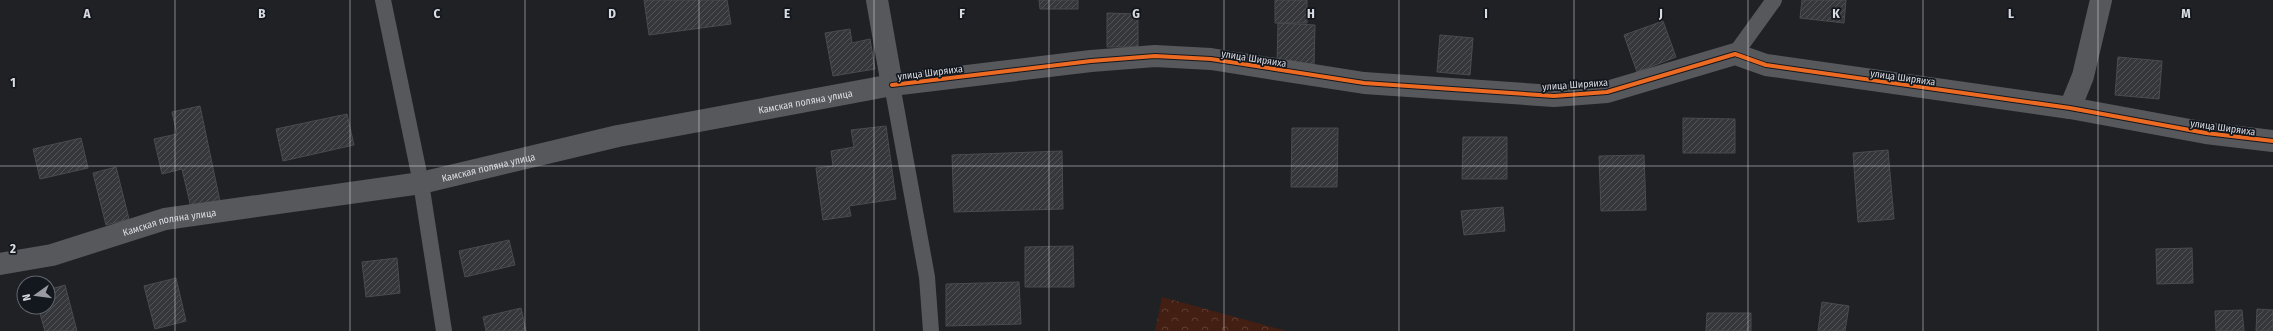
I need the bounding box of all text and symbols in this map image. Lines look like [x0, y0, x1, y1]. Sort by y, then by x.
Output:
text: A [82, 6, 91, 21]
text: B [258, 6, 266, 21]
text: C [434, 6, 441, 21]
text: D [608, 6, 616, 21]
text: E [784, 6, 790, 21]
text: F [959, 6, 965, 21]
text: G [1132, 6, 1140, 21]
text: H [1307, 6, 1315, 21]
text: I [1484, 6, 1488, 21]
text: J [1658, 6, 1663, 21]
text: K [1832, 6, 1840, 21]
text: L [2008, 6, 2014, 21]
text: M [2181, 6, 2191, 21]
street label: улица Ширяиха [1220, 48, 1287, 70]
street label: улица Ширяиха [897, 63, 964, 83]
street label: улица Ширяиха [1869, 67, 1936, 89]
text: 1 [10, 75, 16, 90]
street label: улица Ширяиха [1542, 77, 1608, 93]
street label: Камская поляна улица [757, 87, 854, 117]
street label: улица Ширяиха [2189, 117, 2256, 139]
street label: Камская поляна улица [441, 151, 536, 185]
street label: Камская поляна улица [121, 207, 217, 239]
text: 2 [9, 241, 16, 256]
north arrow [16, 275, 56, 315]
text: N [20, 293, 34, 302]

